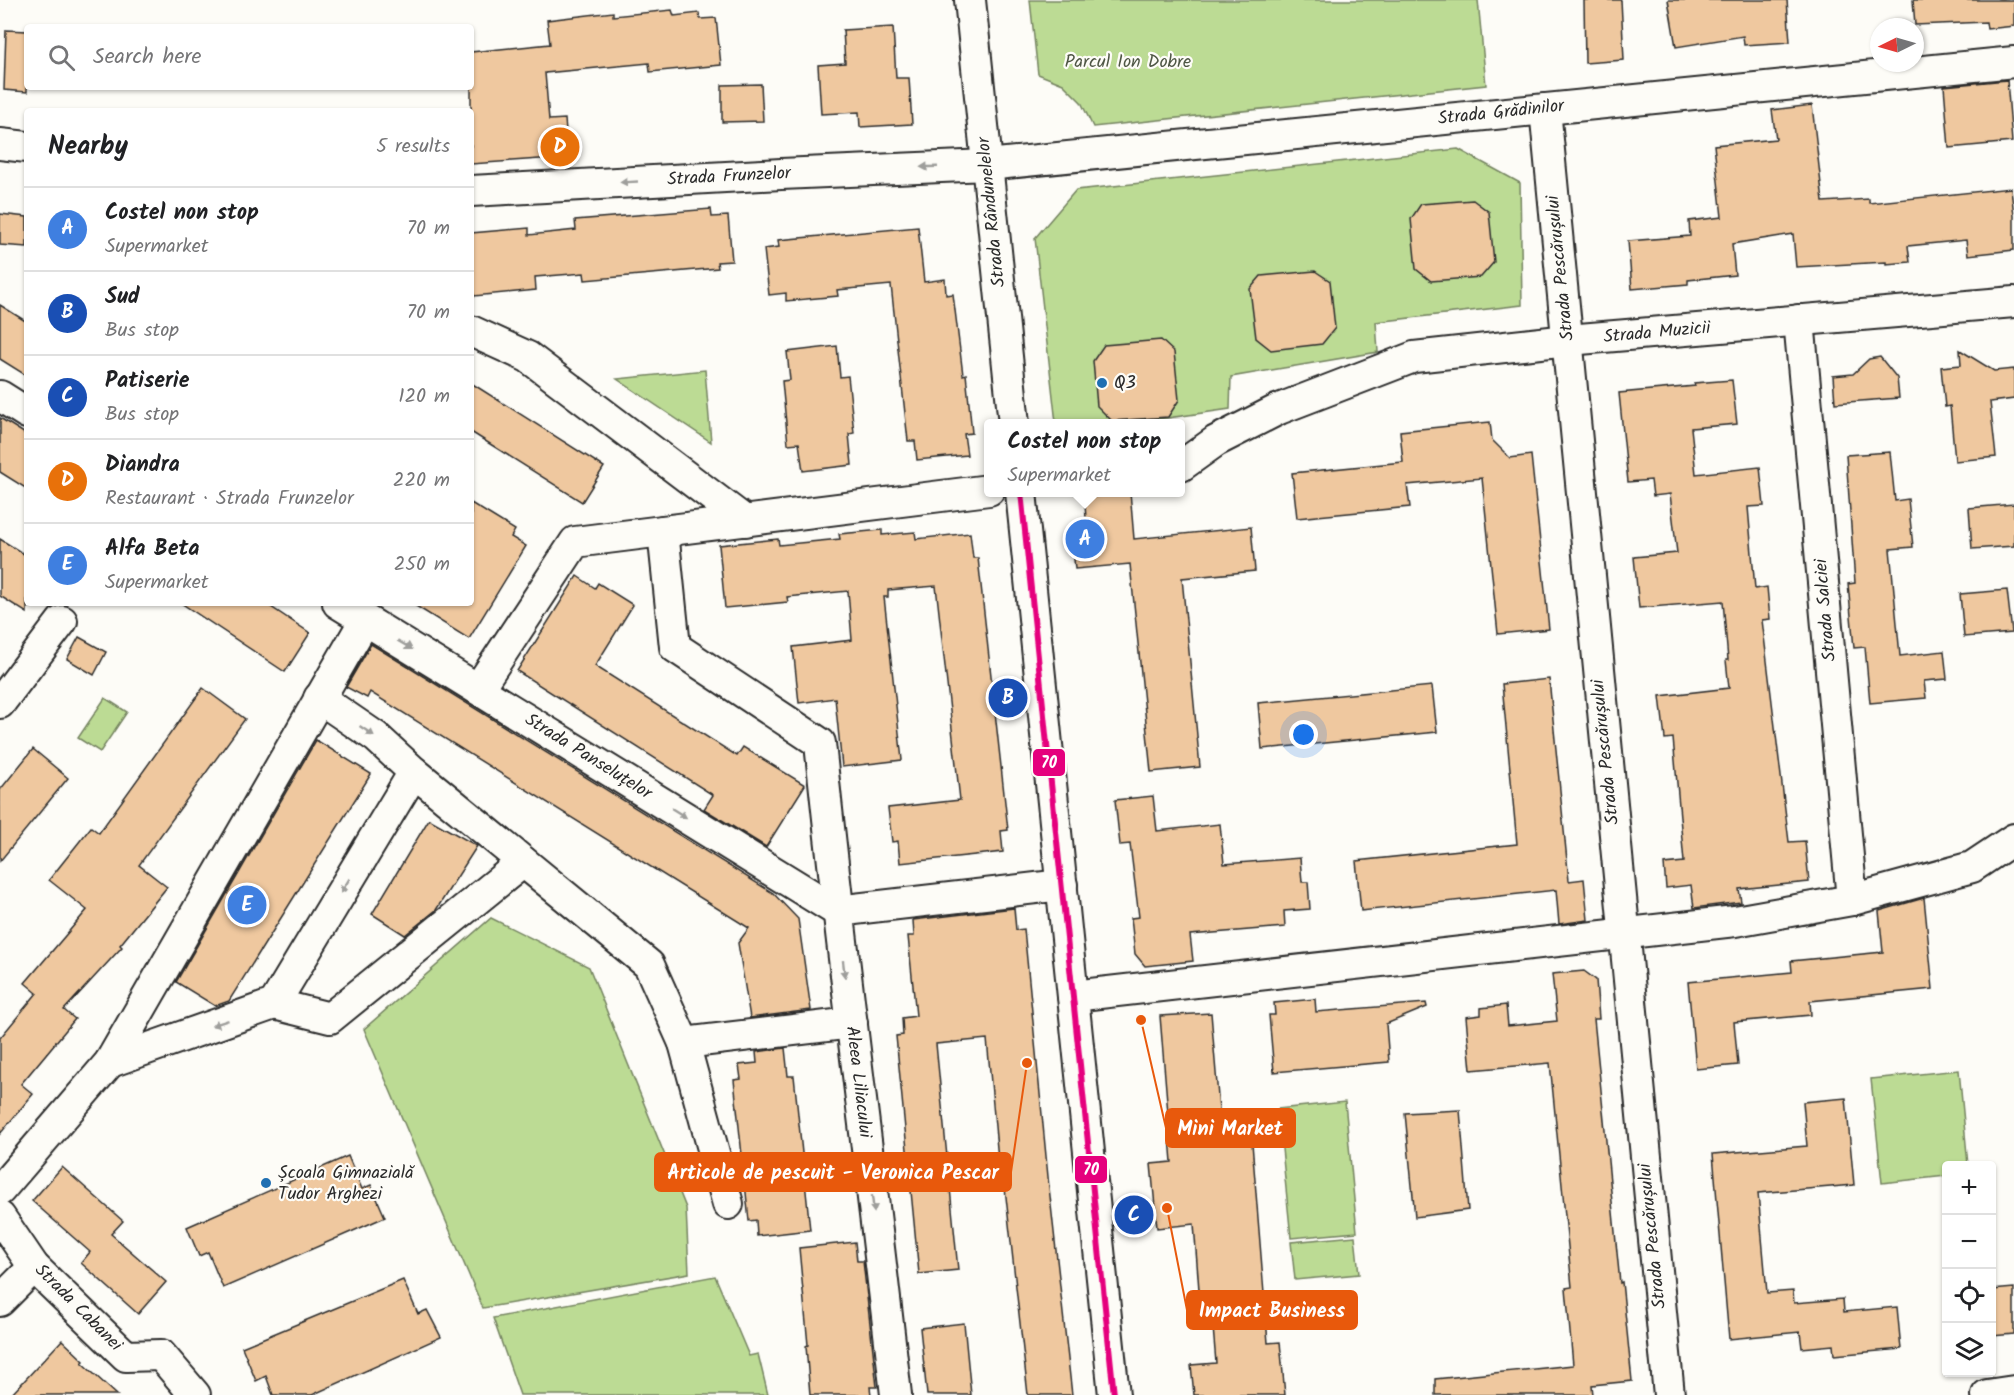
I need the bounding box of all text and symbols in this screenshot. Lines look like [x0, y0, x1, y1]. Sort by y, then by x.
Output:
north arrow [1870, 18, 1924, 72]
search box [24, 24, 474, 90]
text: Search here [93, 40, 201, 75]
icon: search [45, 41, 78, 74]
park label: Parcul Ion Dobre [1065, 48, 1191, 77]
street label: Strada Grădinilor [1436, 92, 1567, 134]
pin: D [540, 124, 580, 170]
text: Nearby [48, 126, 128, 168]
text: 5 results [376, 131, 450, 163]
street label: Strada Rândunelelor [970, 135, 1014, 288]
street label: Strada Frunzelor [666, 159, 793, 195]
one-way arrow [920, 163, 939, 172]
one-way arrow [620, 177, 639, 187]
street label: Strada Pescărușului [1539, 193, 1583, 342]
text: Costel non stop [105, 196, 259, 231]
text: A [61, 213, 74, 245]
text: 70 m [407, 213, 450, 245]
text: Supermarket [105, 231, 208, 263]
text: Sud [105, 280, 140, 315]
text: B [61, 297, 74, 329]
text: 70 m [407, 297, 450, 329]
street label: Strada Muzicii [1602, 314, 1712, 352]
text: Bus stop [105, 315, 179, 347]
text: Patiserie [105, 364, 189, 399]
place label: Q3 [1114, 369, 1136, 398]
marker: Q3 [1095, 376, 1109, 390]
text: C [61, 381, 74, 413]
text: 120 m [398, 381, 450, 413]
text: Bus stop [105, 399, 179, 431]
popup [984, 419, 1185, 497]
text: Costel non stop [1008, 425, 1161, 460]
text: Diandra [105, 448, 180, 483]
text: Supermarket [1008, 460, 1111, 492]
text: D [61, 465, 74, 497]
text: 220 m [393, 465, 450, 497]
text: Restaurant · Strada Frunzelor [105, 483, 354, 515]
pin: A [1066, 516, 1104, 562]
text: Alfa Beta [105, 532, 200, 567]
text: E [62, 549, 73, 581]
text: 250 m [394, 549, 450, 581]
street label: Strada Salciei [1807, 557, 1845, 662]
text: Supermarket [105, 567, 208, 599]
one-way arrow [397, 640, 413, 651]
pin: B [988, 676, 1028, 720]
street label: Strada Pescărușului [1584, 677, 1628, 826]
street label: Strada Panseluțelor [519, 706, 658, 808]
your location [1289, 720, 1318, 749]
one-way arrow [359, 725, 375, 736]
line badge: 70 [1032, 748, 1066, 777]
text: 70 [1041, 751, 1058, 776]
one-way arrow [671, 808, 687, 819]
one-way arrow [340, 878, 351, 894]
pin: E [228, 882, 266, 928]
one-way arrow [840, 960, 849, 979]
one-way arrow [211, 1018, 229, 1028]
street label: Aleea Liliacului [837, 1024, 879, 1140]
callout: Mini Market [1166, 1109, 1295, 1147]
text: Mini Market [1177, 1114, 1284, 1146]
callout: Articole de pescuit - Veronica Pescar [655, 1153, 1011, 1191]
line badge: 70 [1074, 1155, 1108, 1184]
text: Articole de pescuit - Veronica Pescar [667, 1158, 1000, 1190]
text: 70 [1083, 1158, 1100, 1183]
place label: Școala Gimnazială Tudor Arghezi [278, 1159, 415, 1209]
street label: Strada Pescărușului [1631, 1161, 1675, 1310]
map controls [1942, 1161, 1996, 1377]
button: + [1942, 1161, 1996, 1215]
marker: Școala Gimnazială Tudor Arghezi [259, 1176, 273, 1190]
pin: C [1114, 1192, 1154, 1238]
one-way arrow [868, 1195, 878, 1214]
button: − [1942, 1215, 1996, 1269]
street label: Strada Cabanei [27, 1257, 129, 1359]
button: locate [1942, 1269, 1996, 1323]
callout: Impact Business [1187, 1291, 1357, 1329]
text: Impact Business [1199, 1296, 1346, 1328]
button: layers [1942, 1323, 1996, 1377]

